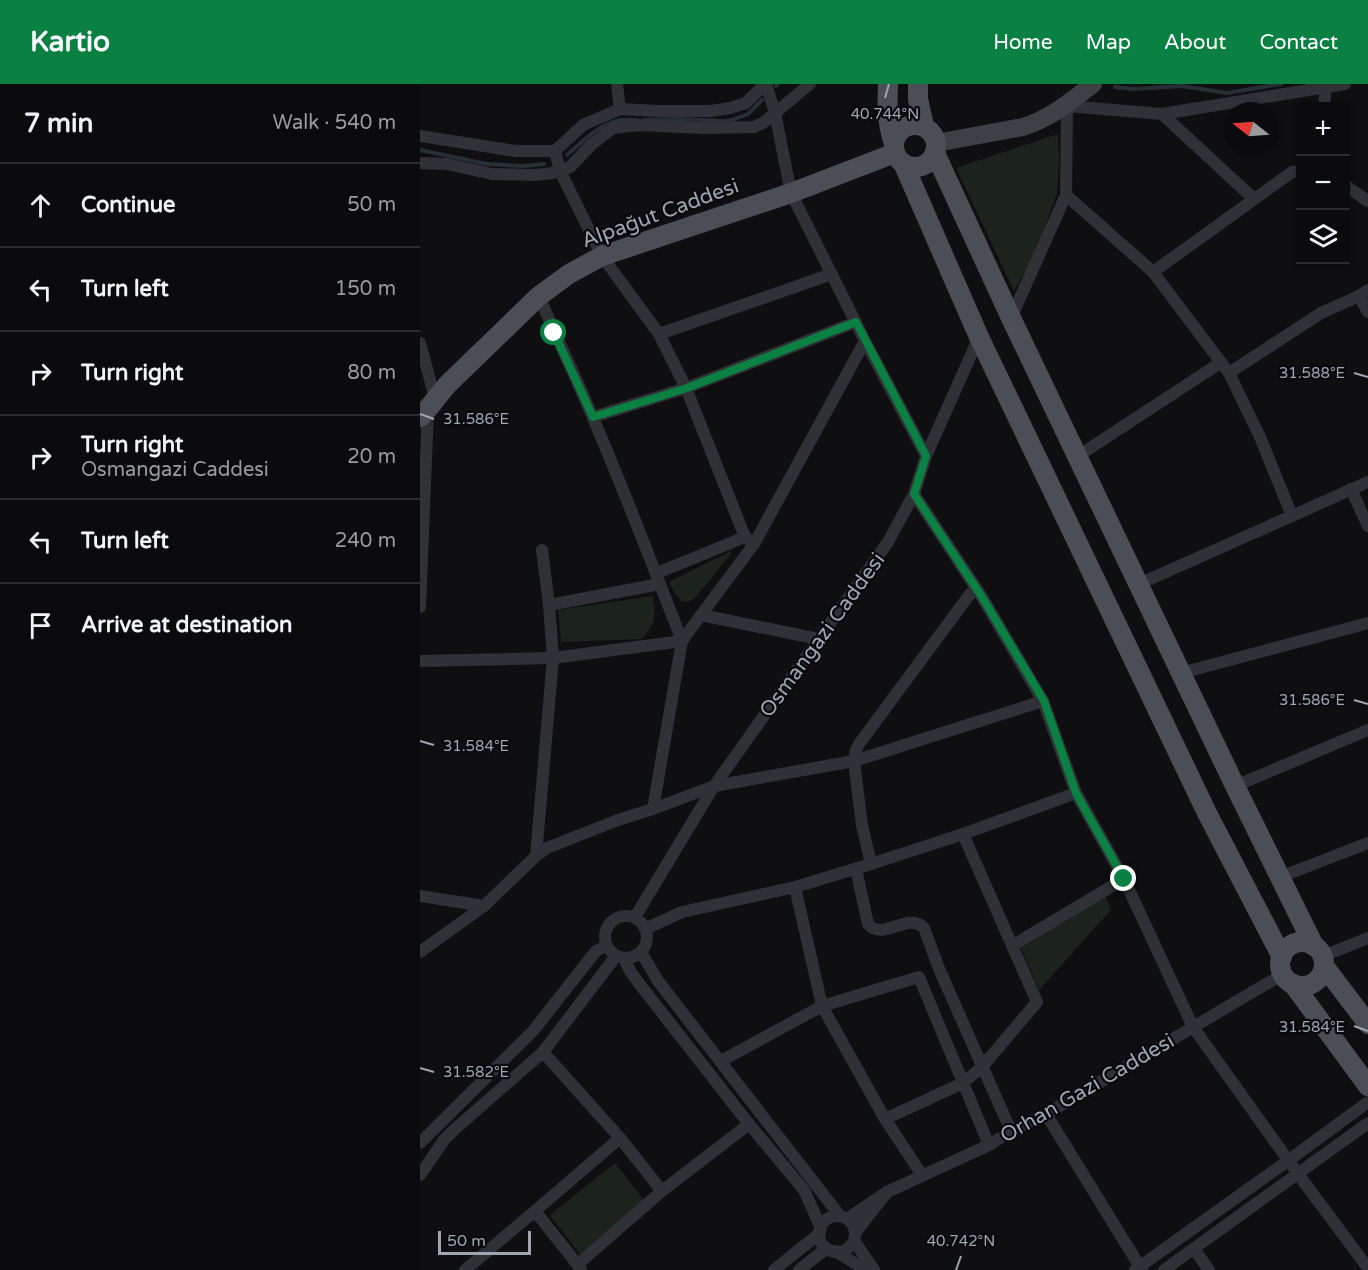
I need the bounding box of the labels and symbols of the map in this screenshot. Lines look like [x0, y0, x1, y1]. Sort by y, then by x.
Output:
north arrow [1224, 102, 1278, 156]
text: 40.744°N [851, 105, 919, 123]
street label: Alpağut Caddesi [578, 173, 742, 254]
route start [540, 319, 566, 345]
text: 31.588°E [1279, 364, 1345, 382]
text: 31.586°E [443, 410, 509, 428]
street label: Osmangazi Caddesi [754, 548, 890, 722]
text: 31.586°E [1279, 691, 1345, 709]
text: 31.584°E [443, 737, 509, 755]
route end [1110, 865, 1136, 891]
text: 31.584°E [1279, 1018, 1345, 1036]
street label: Orhan Gazi Caddesi [996, 1028, 1179, 1148]
text: 31.582°E [443, 1063, 509, 1081]
scale bar [438, 1228, 531, 1256]
text: 40.742°N [927, 1232, 995, 1250]

